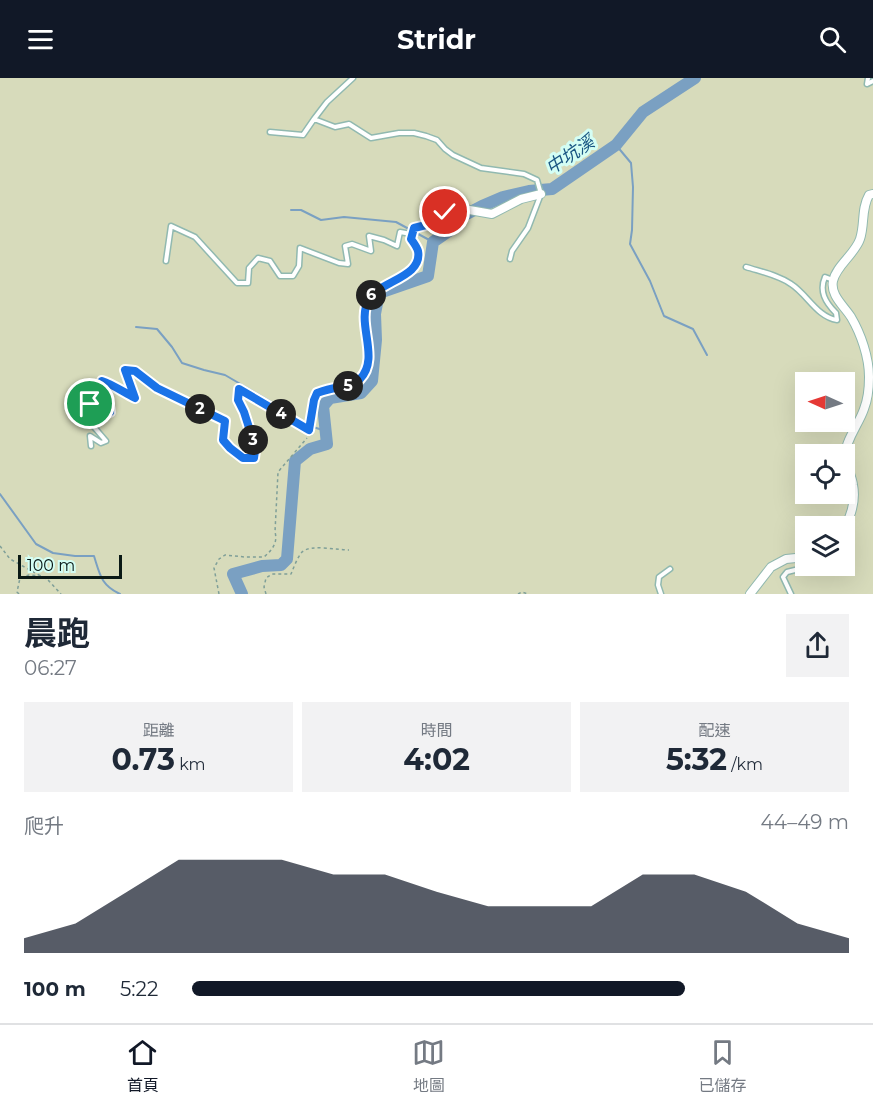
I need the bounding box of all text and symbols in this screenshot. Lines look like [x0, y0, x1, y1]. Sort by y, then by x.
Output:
icon: menu [24, 23, 57, 56]
text: Stridr [397, 23, 476, 56]
icon: search [816, 23, 849, 56]
water label: 中坑溪 [541, 129, 601, 179]
pin [419, 186, 470, 237]
icon: check [428, 195, 461, 228]
pin: 6 [356, 280, 386, 310]
text: 6 [366, 285, 376, 304]
pin: 5 [333, 371, 363, 401]
north arrow [795, 372, 855, 432]
map controls [795, 372, 855, 576]
text: 5 [343, 376, 353, 395]
pin [64, 378, 115, 429]
icon: arrive [73, 387, 106, 420]
pin: 2 [185, 394, 215, 424]
text: 2 [195, 399, 205, 418]
pin: 4 [266, 399, 296, 429]
text: 4 [275, 404, 287, 423]
pin: 3 [238, 425, 268, 455]
text: 3 [248, 430, 258, 449]
button: locate [795, 444, 855, 504]
button: layers [795, 516, 855, 576]
scale bar [18, 552, 122, 580]
text: 100 m [27, 556, 75, 575]
text: 晨跑 [24, 613, 90, 653]
button: share [786, 614, 849, 677]
text: 06:27 [24, 656, 77, 680]
text: 距離 [142, 721, 175, 740]
text: 時間 [420, 721, 453, 740]
text: 配速 [698, 721, 731, 740]
text: 0.73 [111, 741, 175, 778]
text: 4:02 [403, 741, 470, 778]
text: 5:32 [666, 741, 727, 778]
text: km [175, 755, 206, 774]
text: /km [727, 755, 763, 774]
text: 44–49 m [761, 810, 849, 834]
text: 爬升 [24, 814, 64, 838]
text: 100 m [24, 977, 86, 1001]
text: 5:22 [120, 977, 158, 1001]
tab: 首頁 [126, 1036, 159, 1096]
tab: 地圖 [412, 1036, 445, 1096]
tab: 已儲存 [698, 1036, 746, 1096]

